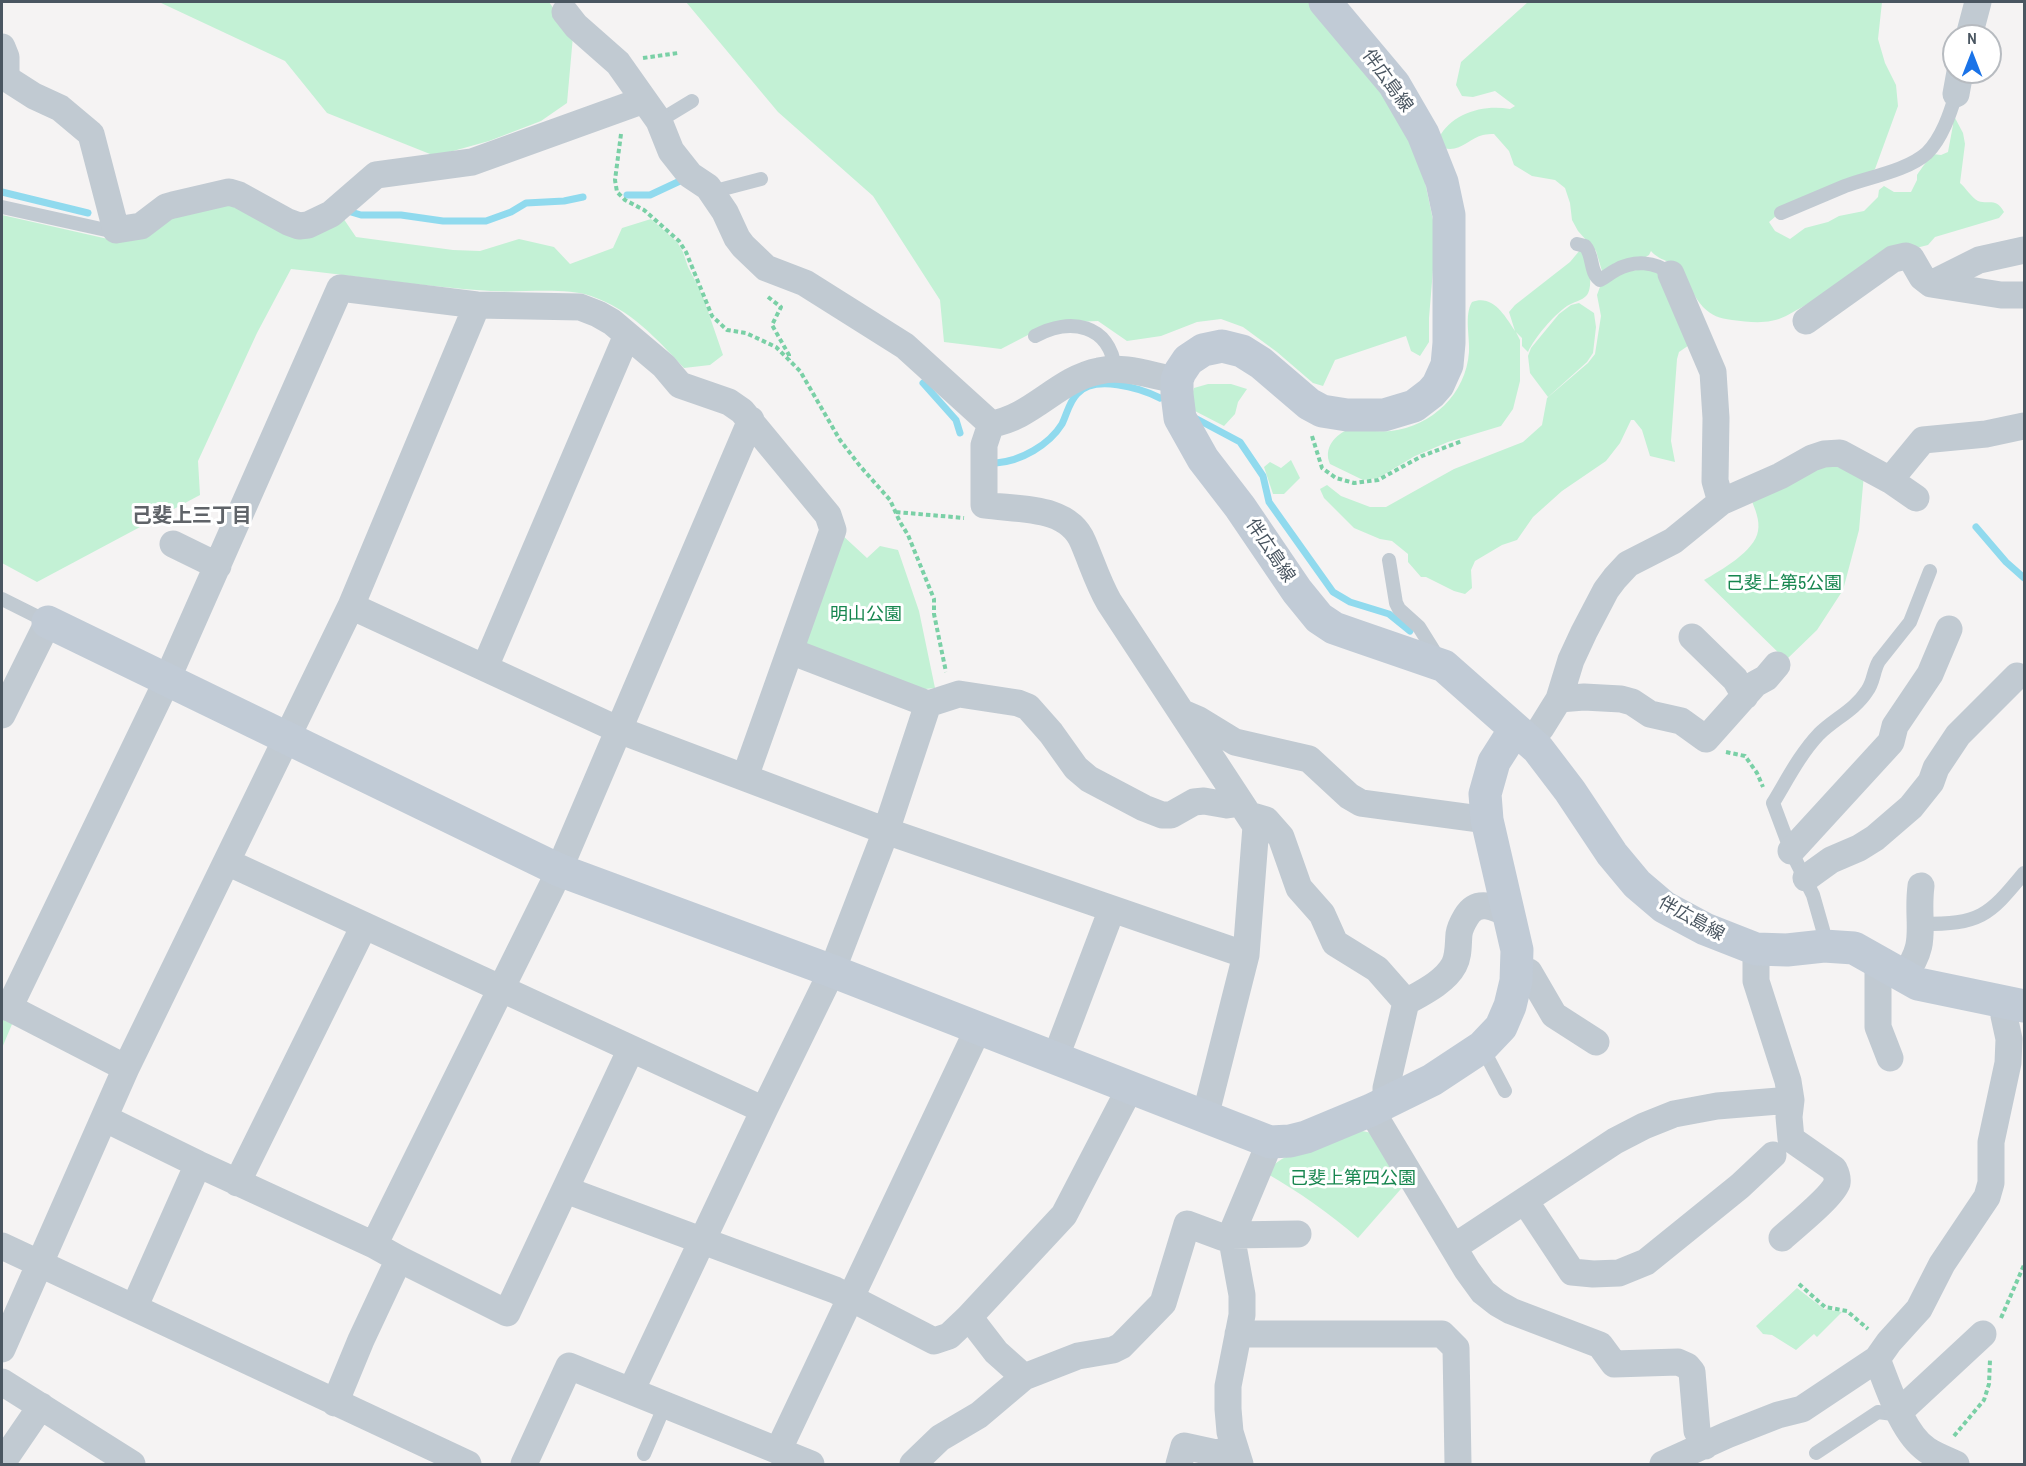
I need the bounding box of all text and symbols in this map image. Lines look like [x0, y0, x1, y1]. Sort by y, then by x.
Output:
north arrow [1942, 24, 2002, 84]
text: N [1967, 27, 1977, 49]
street label: 伴広島線 [1357, 46, 1417, 116]
district label: 己斐上三丁目 [132, 505, 252, 529]
street label: 伴広島線 [1241, 515, 1299, 587]
park label: 己斐上第5公園 [1726, 573, 1842, 595]
park label: 明山公園 [830, 604, 902, 626]
street label: 伴広島線 [1654, 892, 1728, 946]
park label: 己斐上第四公園 [1290, 1168, 1416, 1190]

